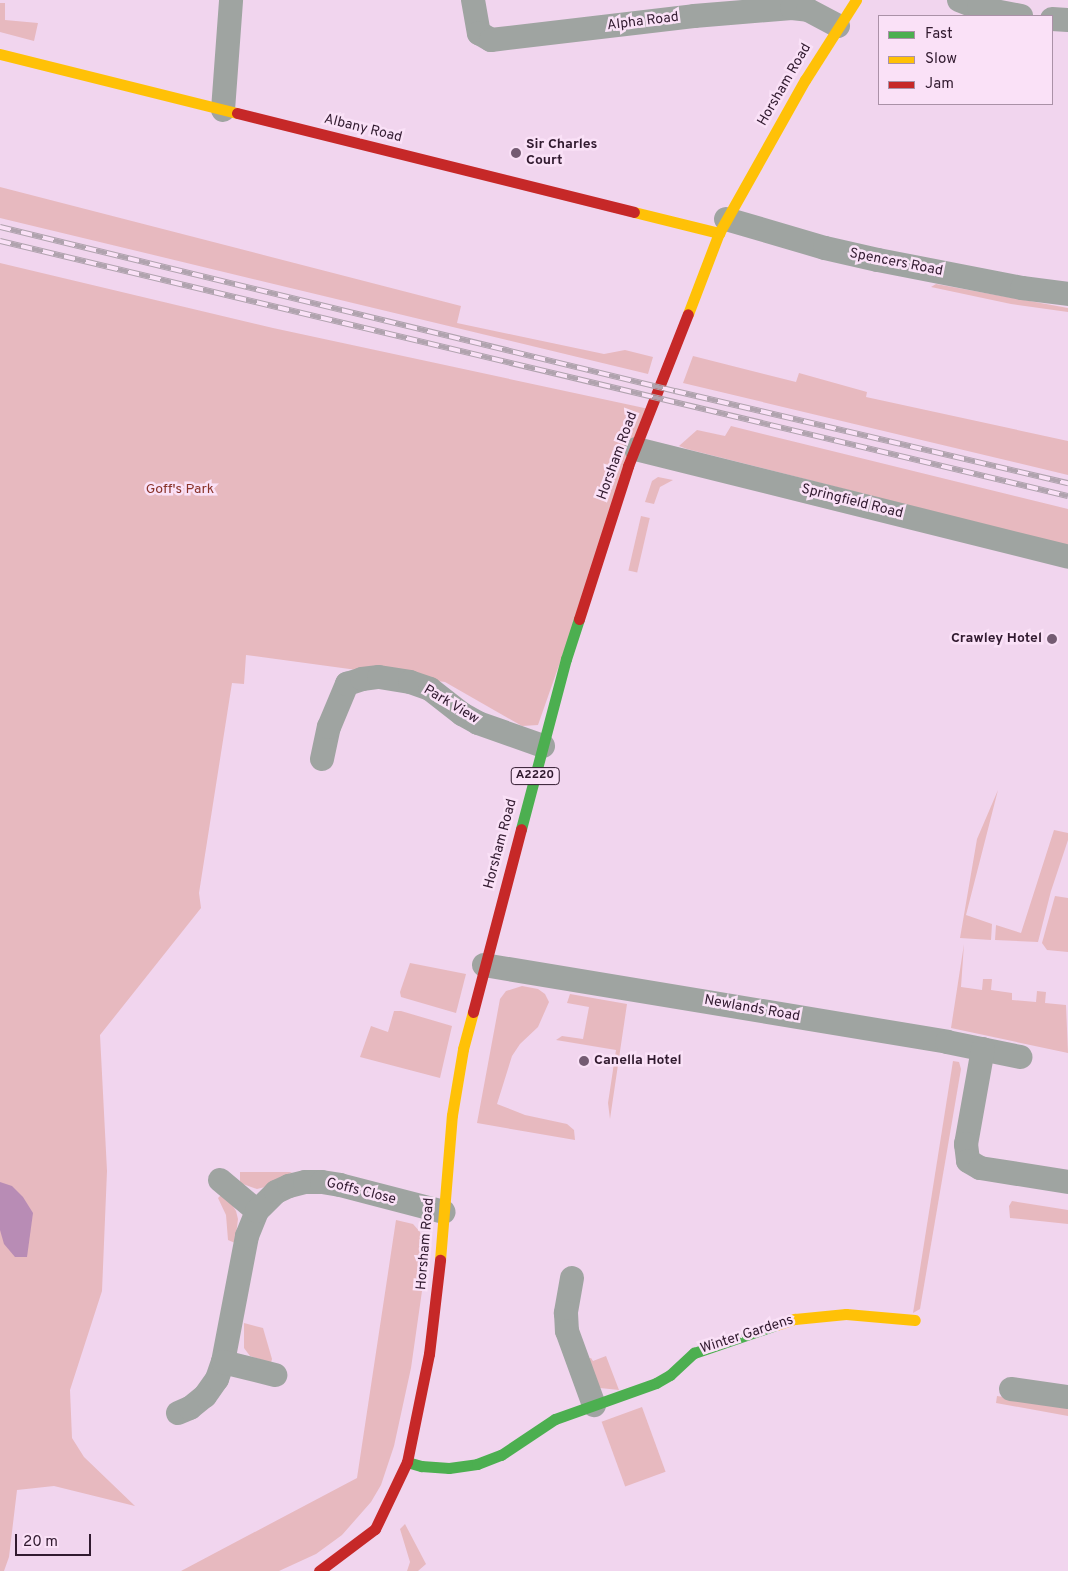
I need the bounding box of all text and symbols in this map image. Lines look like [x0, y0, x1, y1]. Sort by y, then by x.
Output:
street label: Alpha Road [606, 9, 680, 35]
legend [878, 15, 1053, 105]
text: Fast [925, 25, 953, 44]
street label: Horsham Road [755, 41, 815, 129]
text: Slow [925, 50, 957, 69]
text: Jam [925, 75, 954, 94]
street label: Albany Road [322, 111, 404, 147]
place label: Sir Charles Court [526, 137, 597, 170]
marker: Sir Charles Court [510, 147, 522, 159]
street label: Spencers Road [848, 246, 944, 280]
street label: Horsham Road [594, 410, 642, 502]
street label: Springfield Road [799, 481, 905, 523]
park label: Goff's Park [146, 482, 214, 498]
place label: Crawley Hotel [951, 631, 1042, 647]
marker: Crawley Hotel [1046, 633, 1058, 645]
street label: Park View [420, 682, 482, 728]
road number: A2220 [510, 766, 560, 786]
street label: Horsham Road [481, 797, 521, 891]
street label: Newlands Road [703, 992, 801, 1026]
place label: Canella Hotel [594, 1053, 682, 1069]
marker: Canella Hotel [578, 1055, 590, 1067]
street label: Goffs Close [324, 1175, 398, 1209]
street label: Horsham Road [414, 1197, 438, 1291]
street label: Winter Gardens [698, 1312, 796, 1358]
scale bar [18, 1524, 94, 1556]
text: 20 m [23, 1533, 58, 1552]

